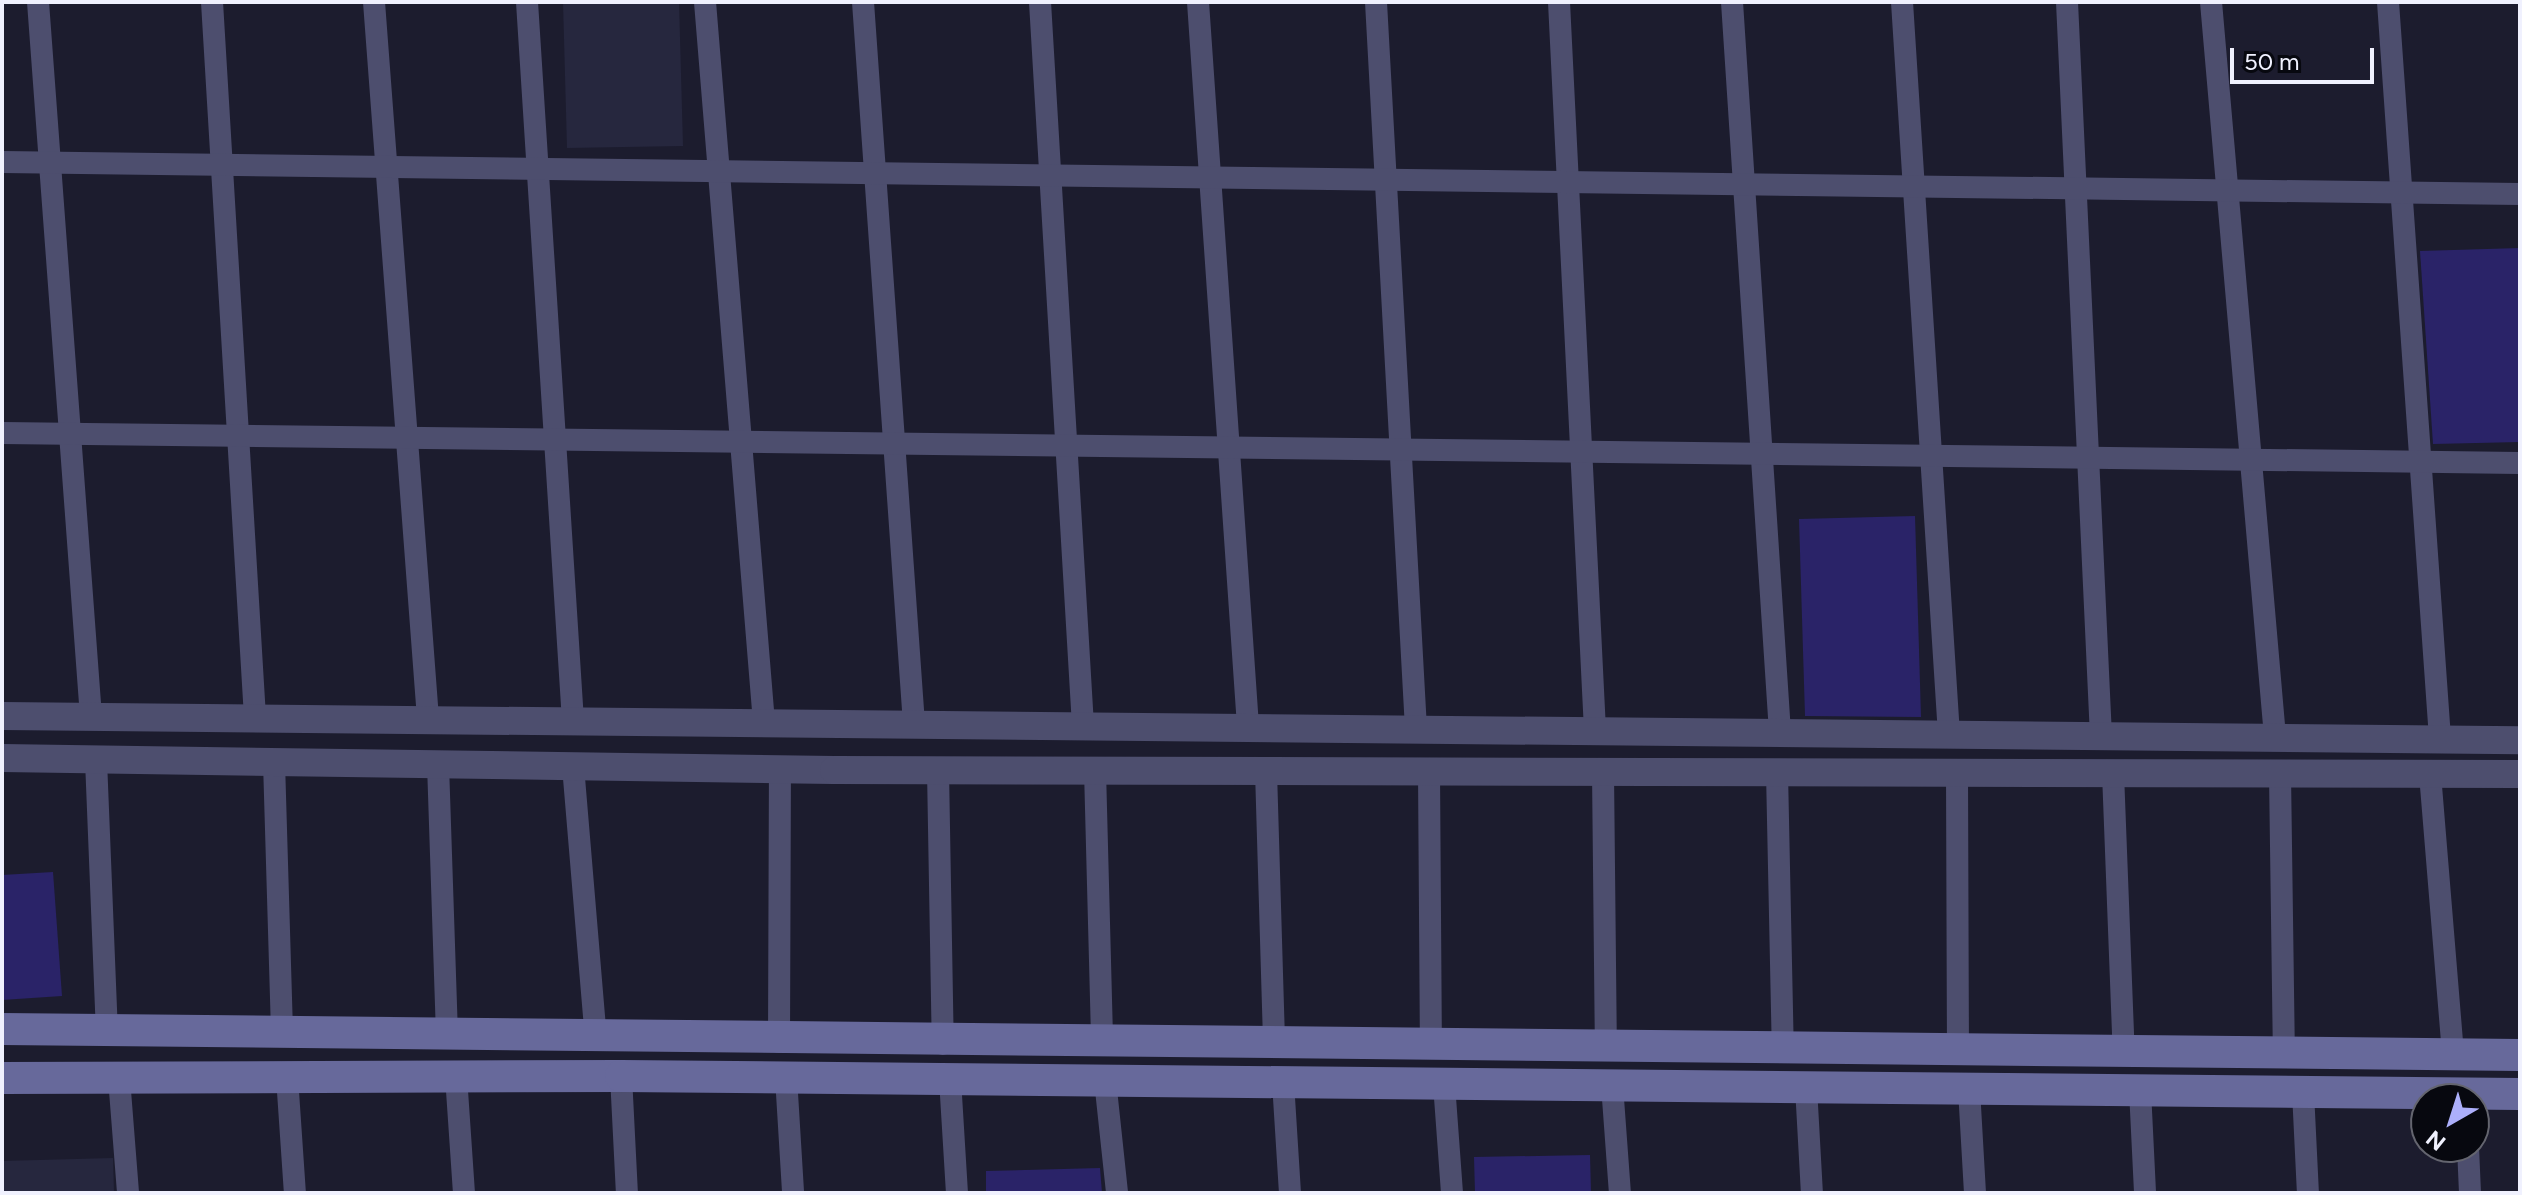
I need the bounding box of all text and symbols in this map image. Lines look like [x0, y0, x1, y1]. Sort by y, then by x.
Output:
scale bar [2234, 32, 2378, 82]
text: 50 m [2244, 47, 2300, 76]
north arrow [2410, 1083, 2490, 1163]
text: N [2421, 1125, 2451, 1156]

